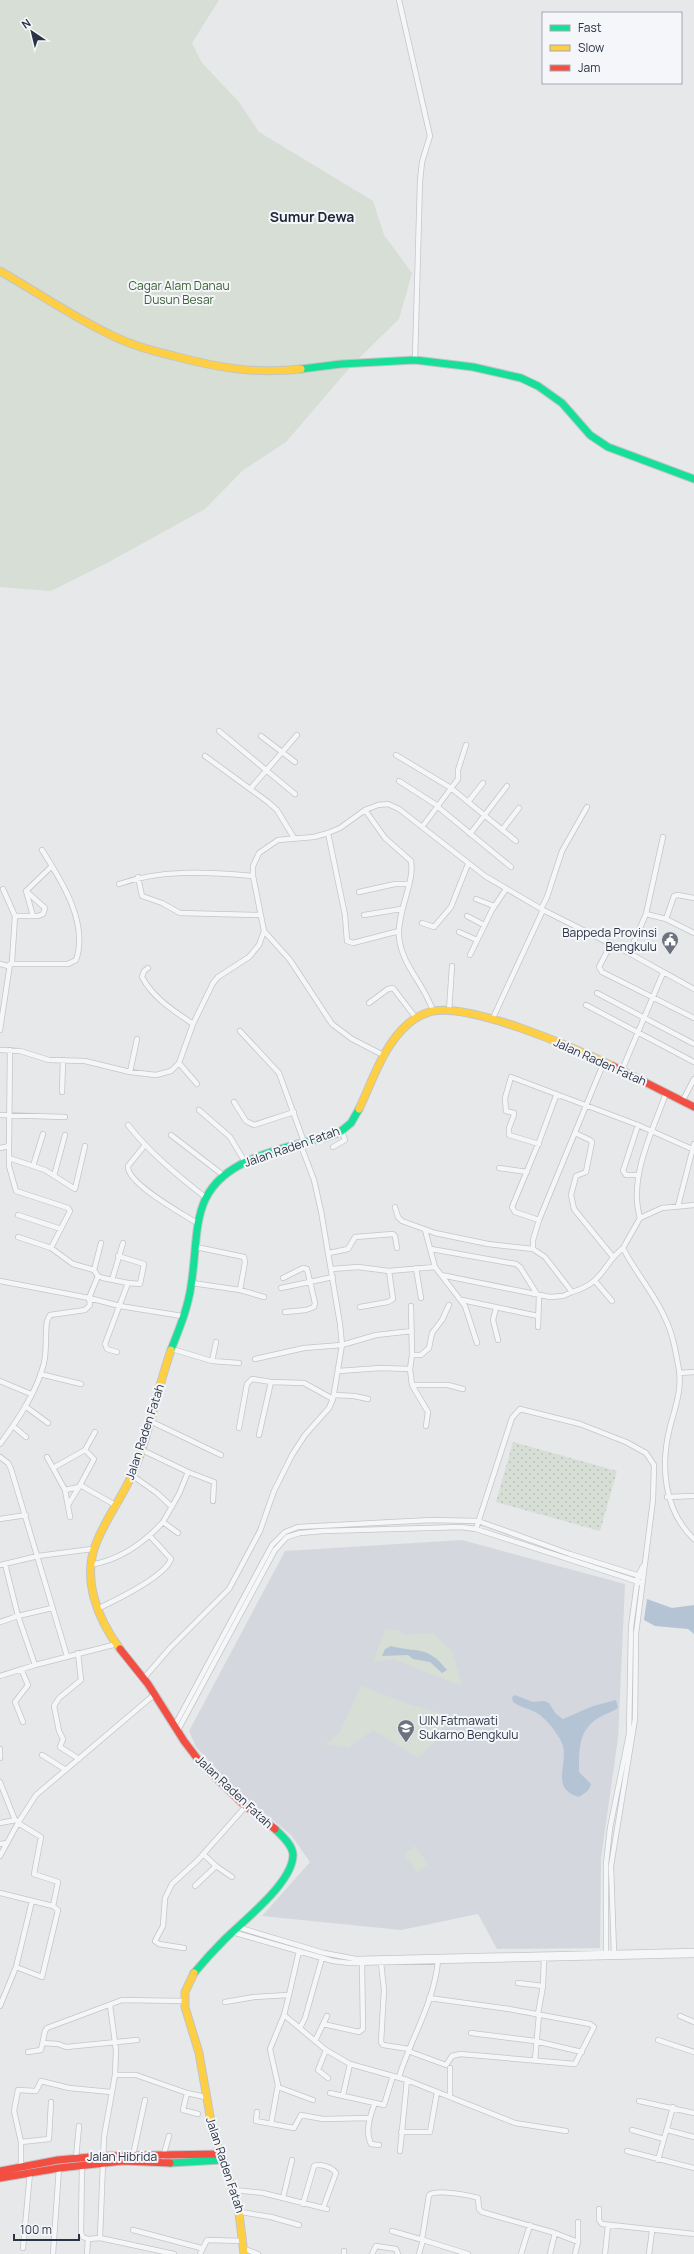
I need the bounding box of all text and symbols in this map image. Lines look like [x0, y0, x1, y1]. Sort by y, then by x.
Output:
north arrow [12, 12, 52, 52]
legend [542, 12, 682, 84]
text: N [18, 15, 34, 32]
text: Fast [578, 19, 602, 36]
text: Slow [578, 39, 604, 56]
text: Jam [578, 59, 600, 76]
district label: Sumur Dewa [270, 207, 354, 226]
park label: Cagar Alam Danau Dusun Besar [128, 277, 230, 308]
place label: Bappeda Provinsi Bengkulu [562, 924, 657, 955]
public building icon: Bappeda Provinsi Bengkulu [660, 930, 680, 955]
street label: Jalan Raden Fatah [551, 1033, 649, 1090]
street label: Jalan Raden Fatah [242, 1122, 342, 1171]
street label: Jalan Raden Fatah [121, 1382, 168, 1482]
place label: UIN Fatmawati Sukarno Bengkulu [419, 1712, 519, 1743]
school or university icon: UIN Fatmawati Sukarno Bengkulu [396, 1718, 416, 1743]
street label: Jalan Raden Fatah [192, 1751, 277, 1832]
street label: Jalan Raden Fatah [202, 2115, 249, 2215]
street label: Jalan Hibrida [87, 2148, 157, 2165]
scale bar [14, 2216, 79, 2242]
text: 100 m [20, 2221, 52, 2238]

